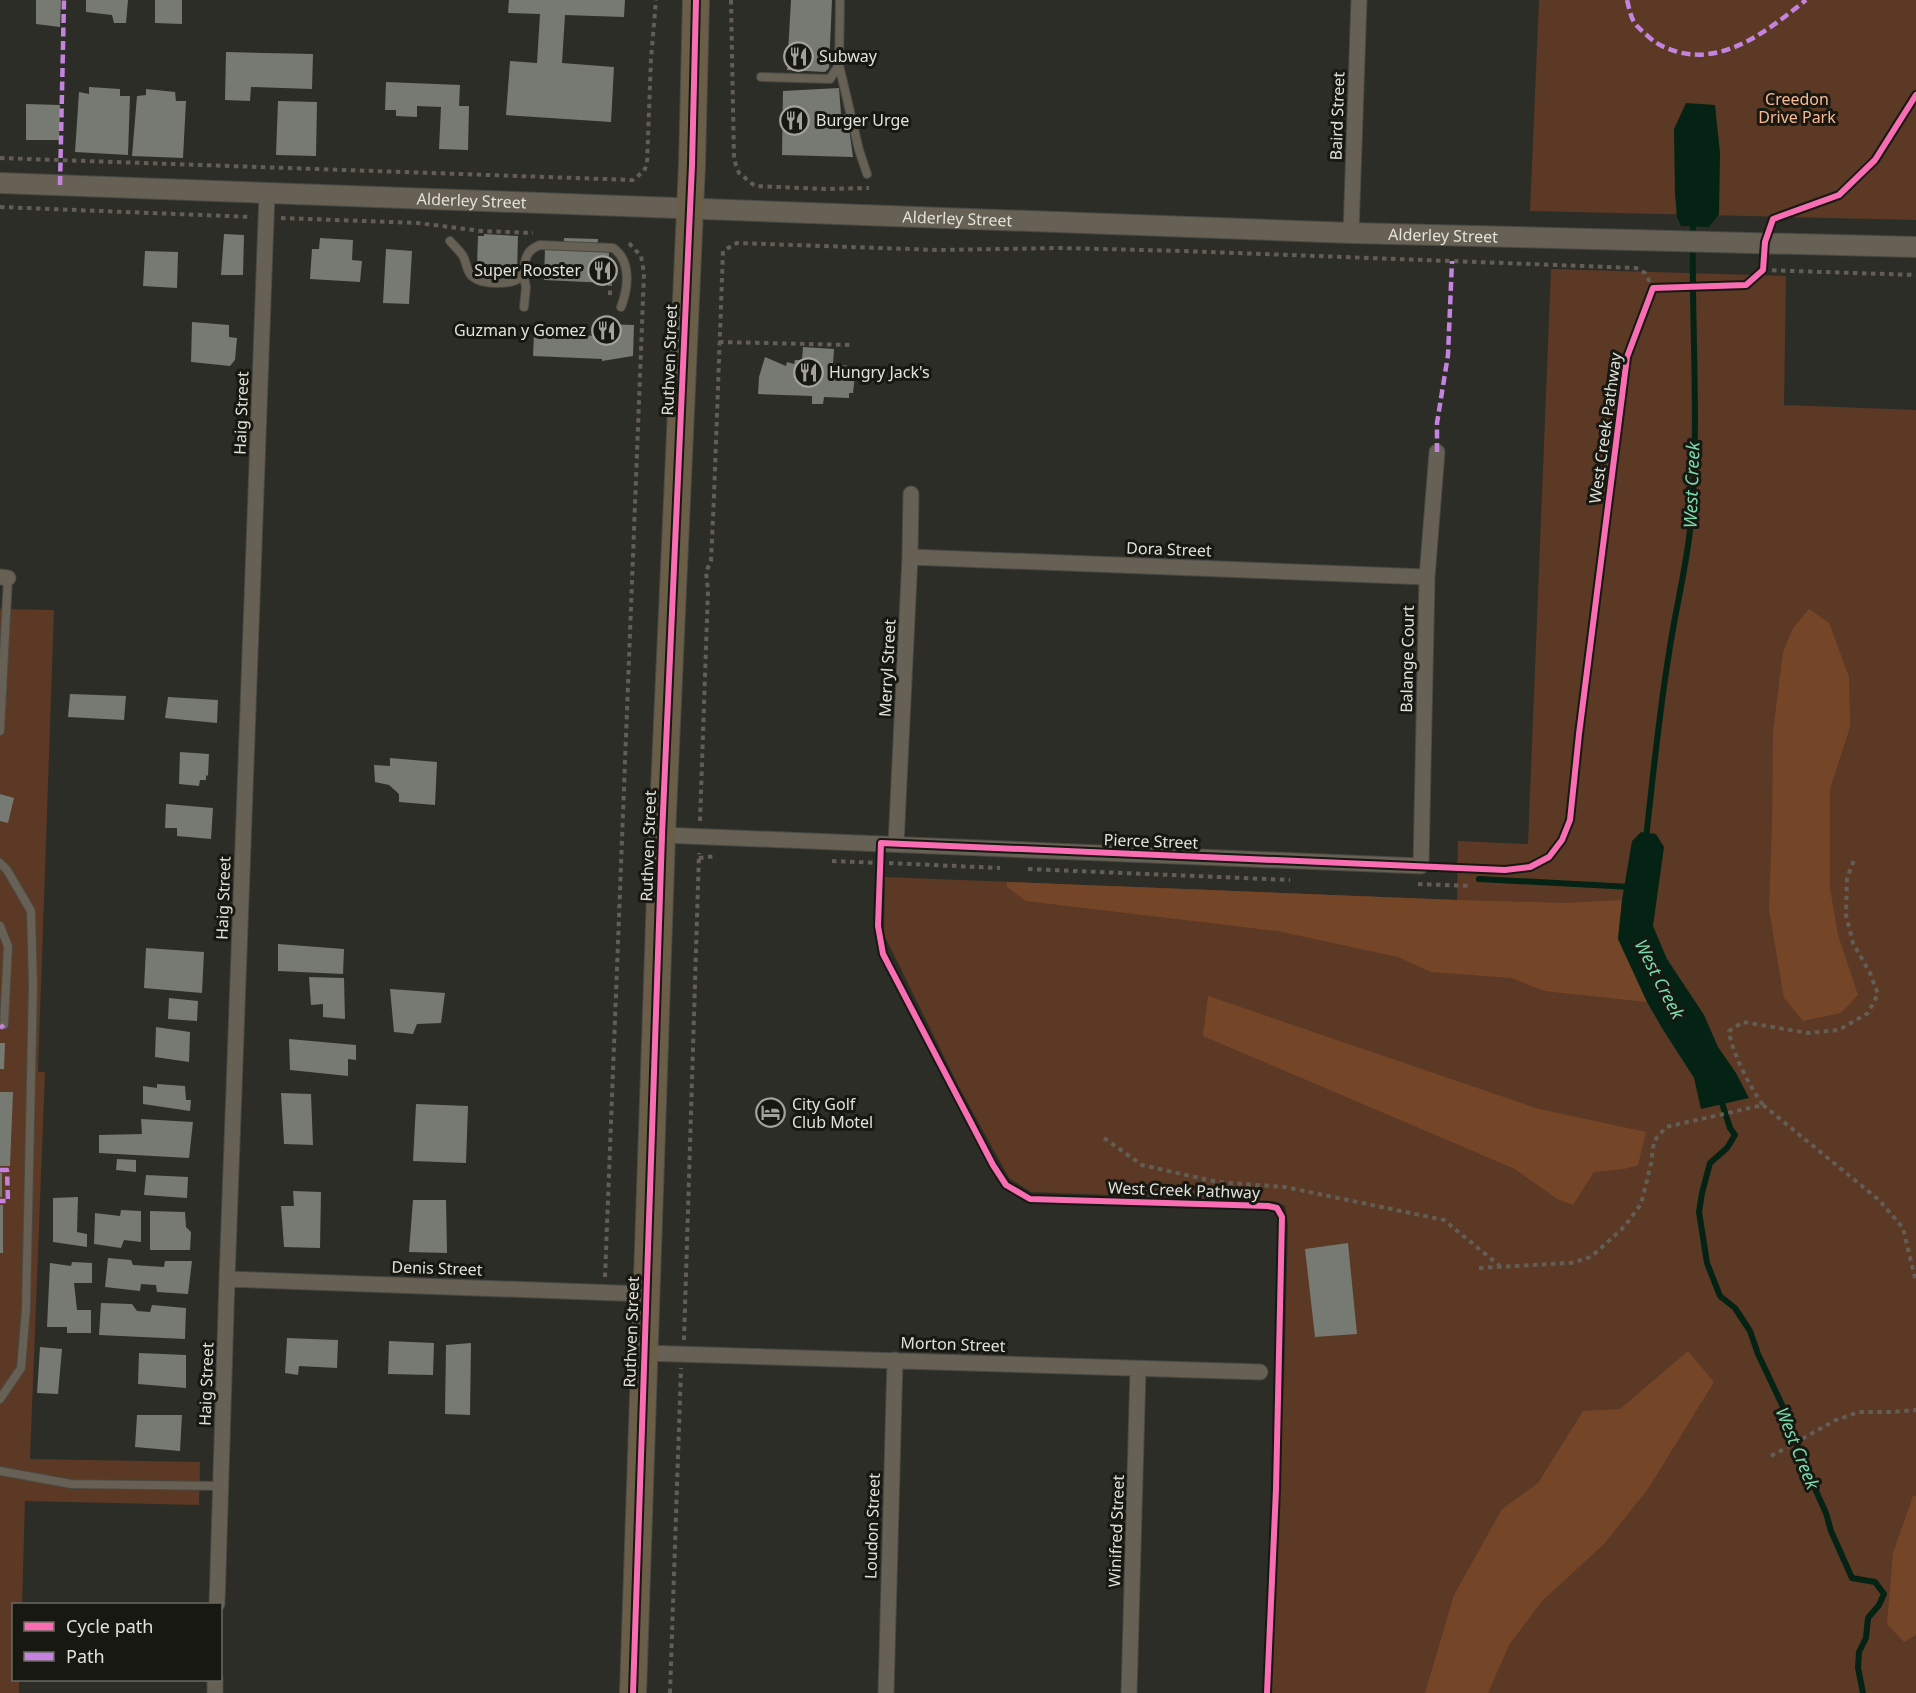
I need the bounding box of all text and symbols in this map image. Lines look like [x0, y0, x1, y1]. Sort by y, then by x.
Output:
restaurant icon: Subway [782, 40, 814, 72]
place label: Subway [819, 45, 878, 67]
street label: Baird Street [1324, 71, 1350, 161]
park label: Creedon Drive Park [1758, 88, 1836, 128]
restaurant icon: Burger Urge [779, 104, 811, 136]
place label: Burger Urge [816, 109, 909, 131]
street label: Alderley Street [416, 187, 527, 213]
street label: Alderley Street [902, 205, 1013, 231]
street label: Alderley Street [1388, 223, 1498, 248]
restaurant icon: Super Rooster [586, 254, 618, 286]
place label: Super Rooster [474, 259, 581, 281]
street label: Ruthven Street [656, 304, 682, 416]
restaurant icon: Guzman y Gomez [591, 314, 623, 346]
place label: Guzman y Gomez [454, 319, 586, 341]
street label: West Creek Pathway [1584, 350, 1627, 505]
restaurant icon: Hungry Jack's [792, 356, 824, 388]
place label: Hungry Jack's [829, 361, 930, 383]
street label: Haig Street [229, 371, 253, 455]
water label: West Creek [1677, 440, 1705, 529]
street label: Dora Street [1126, 537, 1212, 561]
street label: Balange Court [1395, 605, 1419, 713]
street label: Merryl Street [873, 618, 901, 717]
street label: Ruthven Street [635, 790, 661, 902]
street label: Pierce Street [1103, 828, 1199, 854]
street label: Haig Street [211, 856, 235, 940]
water label: West Creek [1630, 935, 1691, 1024]
place label: City Golf Club Motel [792, 1093, 873, 1133]
hotel icon: City Golf Club Motel [755, 1097, 787, 1129]
street label: West Creek Pathway [1107, 1176, 1261, 1204]
street label: Denis Street [391, 1255, 483, 1281]
street label: Ruthven Street [618, 1276, 644, 1388]
street label: Morton Street [900, 1331, 1006, 1357]
street label: Haig Street [194, 1342, 218, 1426]
water label: West Creek [1771, 1403, 1826, 1494]
street label: Loudon Street [859, 1472, 885, 1579]
street label: Winifred Street [1103, 1474, 1129, 1588]
legend [12, 1603, 222, 1681]
text: Cycle path [66, 1614, 153, 1638]
text: Path [66, 1644, 105, 1668]

